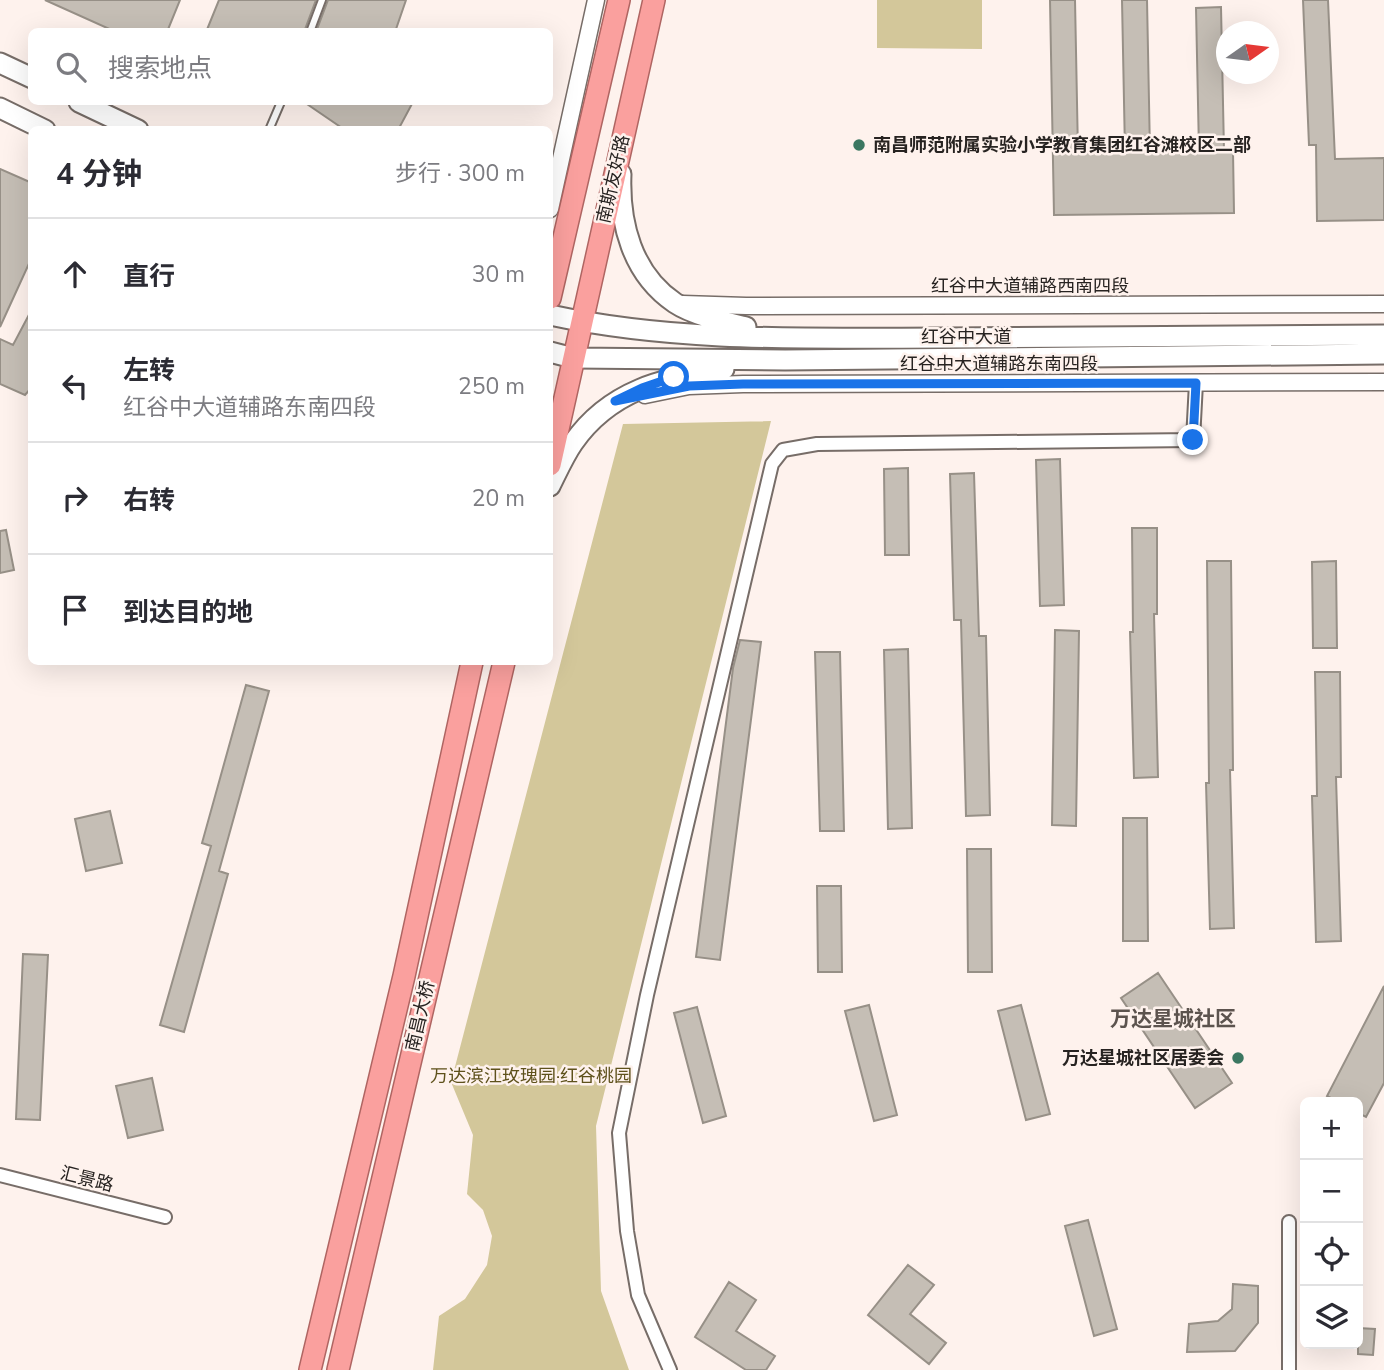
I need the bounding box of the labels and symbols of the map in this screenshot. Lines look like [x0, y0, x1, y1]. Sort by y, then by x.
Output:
north arrow [1216, 21, 1279, 84]
street label: 南斯友好路 [591, 132, 635, 226]
place label: 南昌师范附属实验小学教育集团红谷滩校区二部 [873, 133, 1251, 157]
marker: 南昌师范附属实验小学教育集团红谷滩校区二部 [851, 137, 867, 153]
street label: 红谷中大道辅路西南四段 [931, 274, 1129, 298]
street label: 红谷中大道 [921, 325, 1011, 349]
street label: 红谷中大道辅路东南四段 [900, 352, 1098, 376]
route start [658, 361, 689, 392]
route end [1177, 424, 1208, 455]
street label: 南昌大桥 [400, 978, 440, 1054]
district label: 万达星城社区 [1110, 1005, 1236, 1033]
place label: 万达星城社区居委会 [1062, 1046, 1224, 1070]
marker: 万达星城社区居委会 [1230, 1050, 1246, 1066]
park label: 万达滨江玫瑰园·红谷桃园 [430, 1064, 632, 1088]
street label: 汇景路 [58, 1161, 116, 1197]

